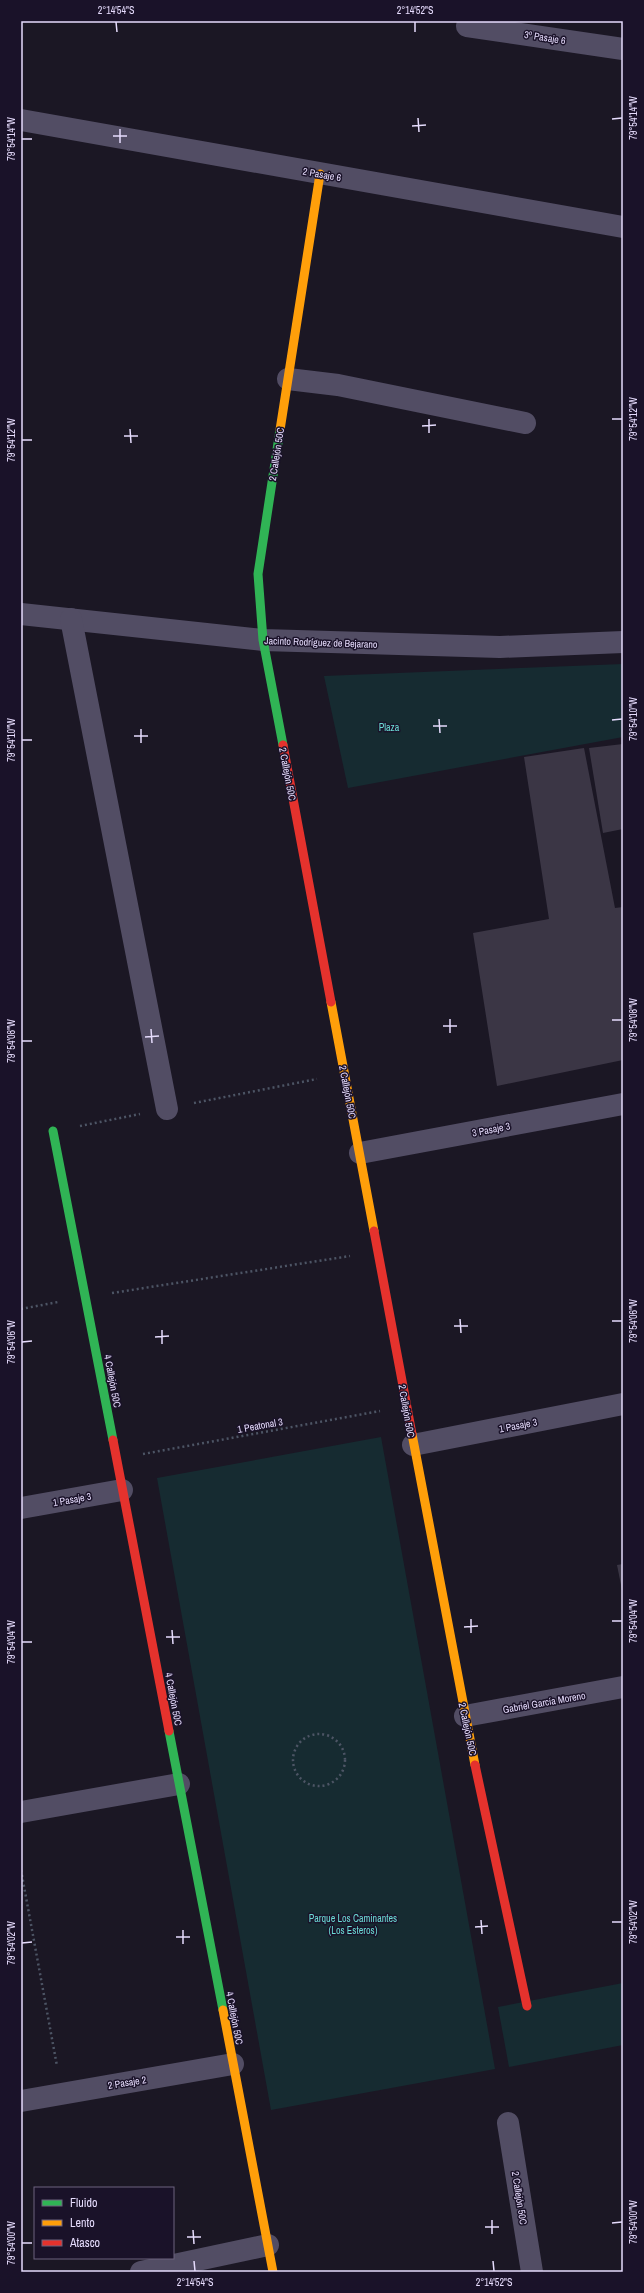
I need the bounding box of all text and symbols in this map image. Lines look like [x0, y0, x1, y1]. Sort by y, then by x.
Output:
text: 2°14'54"S [98, 4, 135, 17]
text: 2°14'52"S [397, 4, 434, 17]
street label: 3º Pasaje 6 [523, 28, 567, 47]
text: 79°54'14"W [627, 96, 640, 140]
text: 79°54'14"W [5, 117, 18, 161]
street label: 2 Pasaje 6 [302, 165, 343, 184]
text: 79°54'12"W [627, 397, 640, 441]
text: 79°54'12"W [5, 418, 18, 462]
street label: 2 Callejón 50C [266, 426, 287, 482]
street label: Jacinto Rodríguez de Bejarano [264, 634, 378, 651]
text: 79°54'10"W [627, 697, 640, 741]
text: 79°54'10"W [5, 718, 18, 762]
park label: Plaza [379, 721, 400, 734]
street label: 2 Callejón 50C [276, 746, 299, 802]
text: 79°54'08"W [627, 998, 640, 1042]
text: 79°54'08"W [5, 1019, 18, 1063]
street label: 2 Callejón 50C [336, 1064, 359, 1120]
street label: 3 Pasaje 3 [471, 1119, 512, 1140]
text: 79°54'06"W [627, 1299, 640, 1343]
text: 79°54'06"W [5, 1320, 18, 1364]
street label: 4 Callejón 50C [101, 1353, 124, 1409]
street label: 2 Callejón 50C [395, 1383, 418, 1439]
street label: 1 Peatonal 3 [236, 1415, 284, 1436]
street label: 1 Pasaje 3 [498, 1415, 539, 1436]
street label: 1 Pasaje 3 [52, 1490, 93, 1509]
text: 79°54'04"W [627, 1599, 640, 1643]
text: 79°54'04"W [5, 1620, 18, 1664]
street label: 4 Callejón 50C [162, 1671, 185, 1727]
street label: Gabriel García Moreno [502, 1689, 587, 1716]
street label: 2 Callejón 50C [456, 1701, 479, 1757]
text: 79°54'02"W [627, 1900, 640, 1944]
park label: Parque Los Caminantes (Los Esteros) [309, 1912, 397, 1937]
text: 79°54'02"W [5, 1921, 18, 1965]
street label: 4 Callejón 50C [223, 1990, 246, 2046]
street label: 2 Pasaje 2 [107, 2073, 148, 2092]
street label: 2 Callejón 50C [509, 2171, 530, 2226]
legend [34, 2187, 174, 2259]
text: Fluido [70, 2195, 97, 2211]
text: 79°54'00"W [627, 2200, 640, 2244]
text: Lento [70, 2215, 95, 2231]
text: 79°54'00"W [5, 2221, 18, 2265]
text: Atasco [69, 2235, 100, 2251]
text: 2°14'54"S [177, 2276, 214, 2289]
text: 2°14'52"S [476, 2276, 513, 2289]

